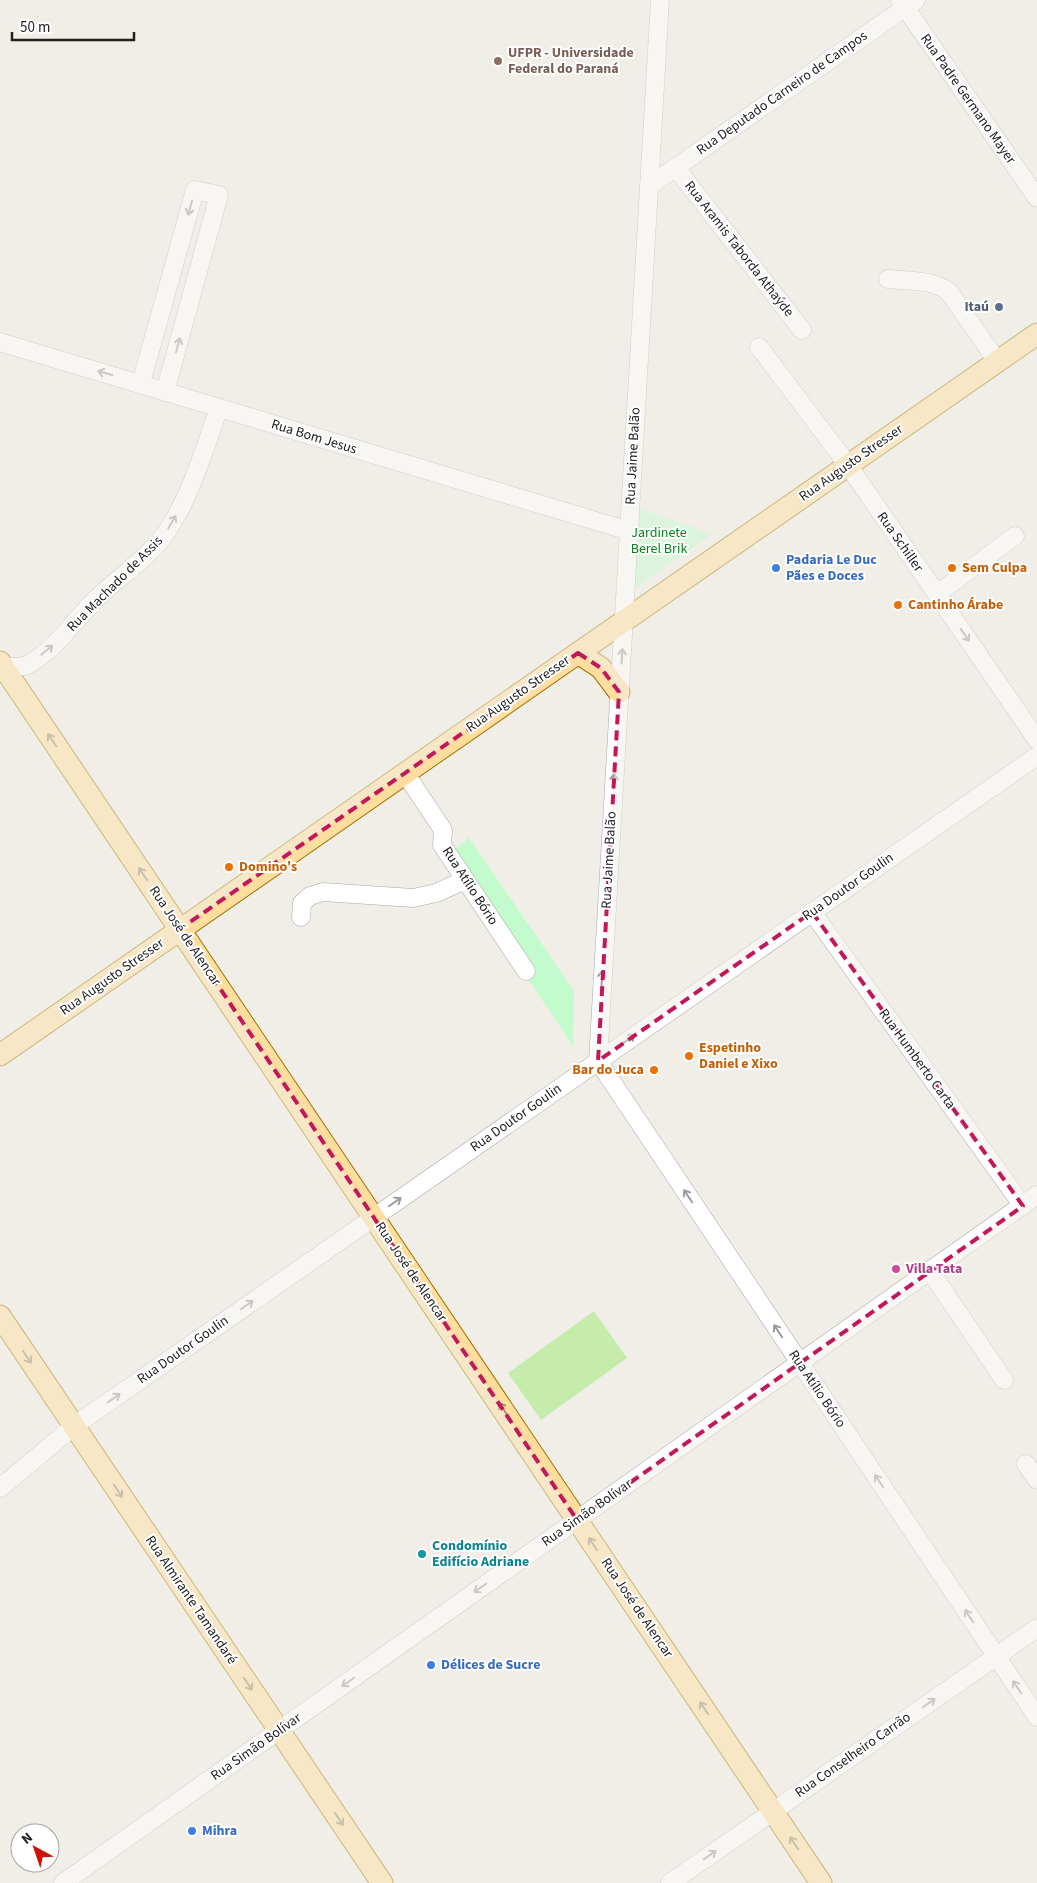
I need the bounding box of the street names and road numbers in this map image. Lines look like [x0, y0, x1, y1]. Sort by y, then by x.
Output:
street label: Rua Deputado Carneiro de Campos [693, 26, 872, 160]
street label: Rua Padre Germano Mayer [915, 30, 1021, 168]
street label: Rua Aramis Taborda Athaýde [680, 177, 798, 321]
street label: Rua Jaime Balão [620, 407, 646, 505]
street label: Rua Bom Jesus [269, 414, 359, 460]
street label: Rua Augusto Stresser [795, 420, 907, 506]
street label: Rua Schiller [872, 508, 928, 576]
street label: Rua Machado de Assis [63, 531, 168, 636]
street label: Rua Augusto Stresser [462, 651, 574, 737]
street label: Rua Jaime Balão [596, 811, 622, 909]
street label: Rua Atílio Bório [437, 843, 503, 929]
street label: Rua Doutor Goulin [798, 848, 898, 926]
street label: Rua José de Alencar [144, 882, 226, 990]
street label: Rua Augusto Stresser [56, 934, 168, 1020]
street label: Rua Humberto Carta [874, 1005, 960, 1113]
street label: Rua Doutor Goulin [466, 1079, 566, 1157]
street label: Rua José de Alencar [370, 1218, 452, 1326]
street label: Rua Doutor Goulin [133, 1311, 233, 1389]
street label: Rua Atílio Bório [784, 1346, 850, 1432]
street label: Rua Simão Bolívar [538, 1474, 636, 1552]
street label: Rua Almirante Tamandaré [140, 1532, 242, 1668]
street label: Rua José de Alencar [596, 1554, 678, 1662]
street label: Rua Conselheiro Carrão [791, 1707, 915, 1803]
street label: Rua Simão Bolívar [207, 1708, 305, 1786]

